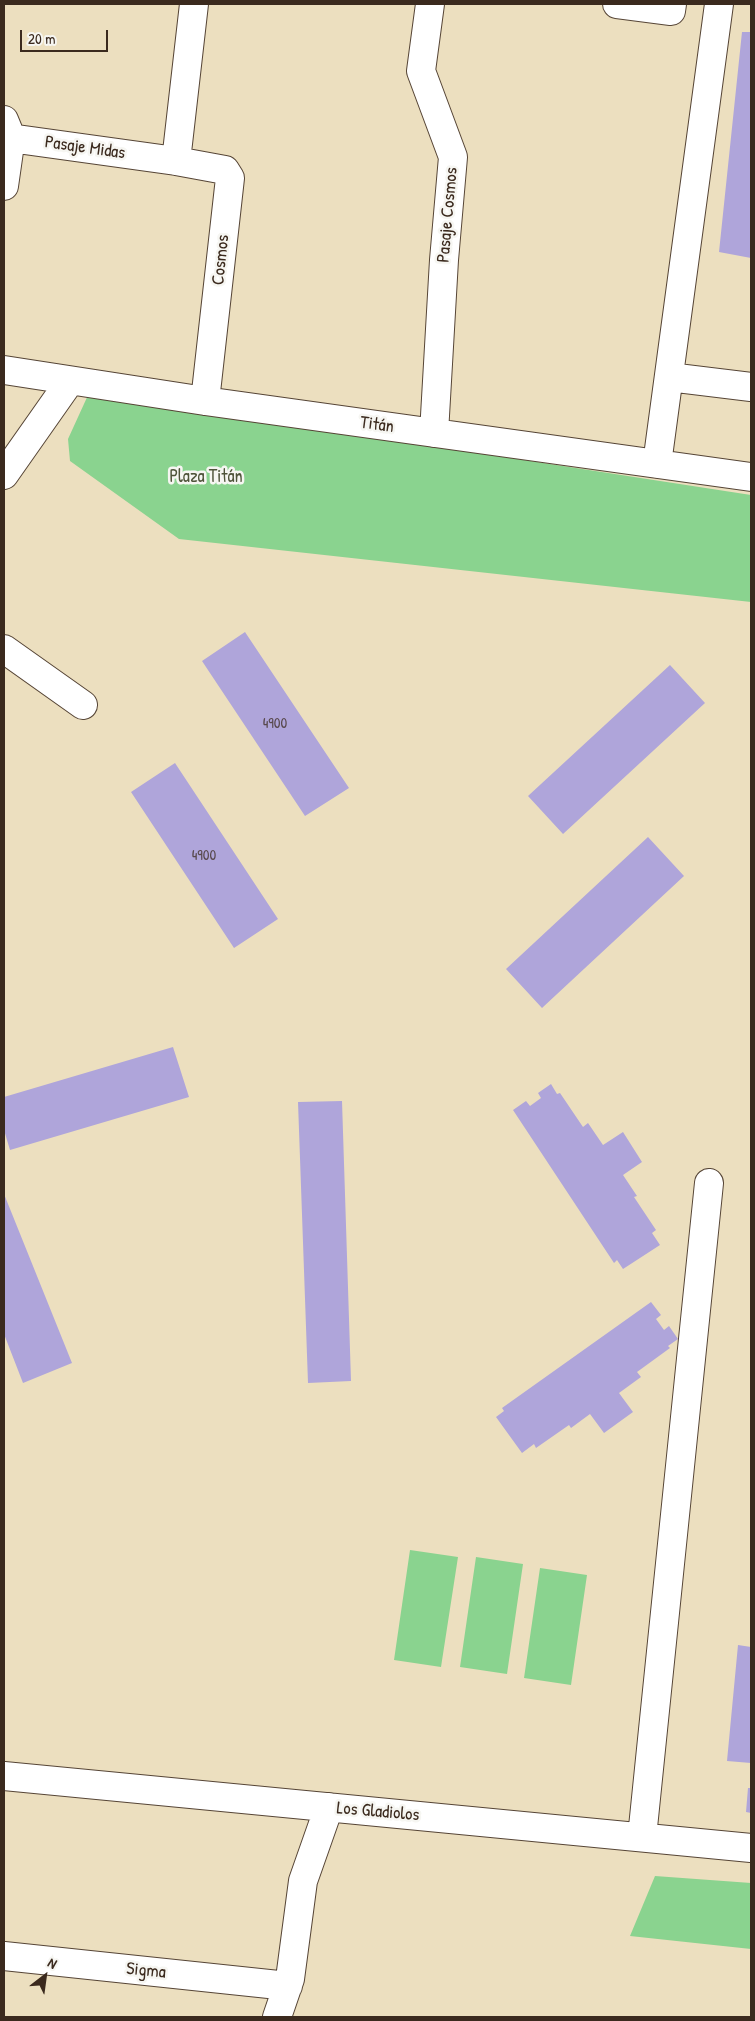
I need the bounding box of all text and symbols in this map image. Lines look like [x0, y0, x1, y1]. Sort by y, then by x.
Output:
scale bar [22, 20, 110, 52]
text: 20 m [28, 28, 55, 49]
street label: Pasaje Midas [43, 132, 127, 164]
street label: Pasaje Cosmos [433, 166, 463, 264]
street label: Cosmos [208, 234, 234, 286]
street label: Titán [359, 412, 395, 438]
park label: Plaza Titán [169, 466, 243, 488]
house number: 4900 [263, 715, 287, 733]
house number: 4900 [192, 847, 216, 865]
street label: Los Gladiolos [336, 1798, 420, 1826]
north arrow [20, 1951, 70, 2001]
text: N [45, 1952, 61, 1973]
street label: Sigma [125, 1958, 167, 1984]

